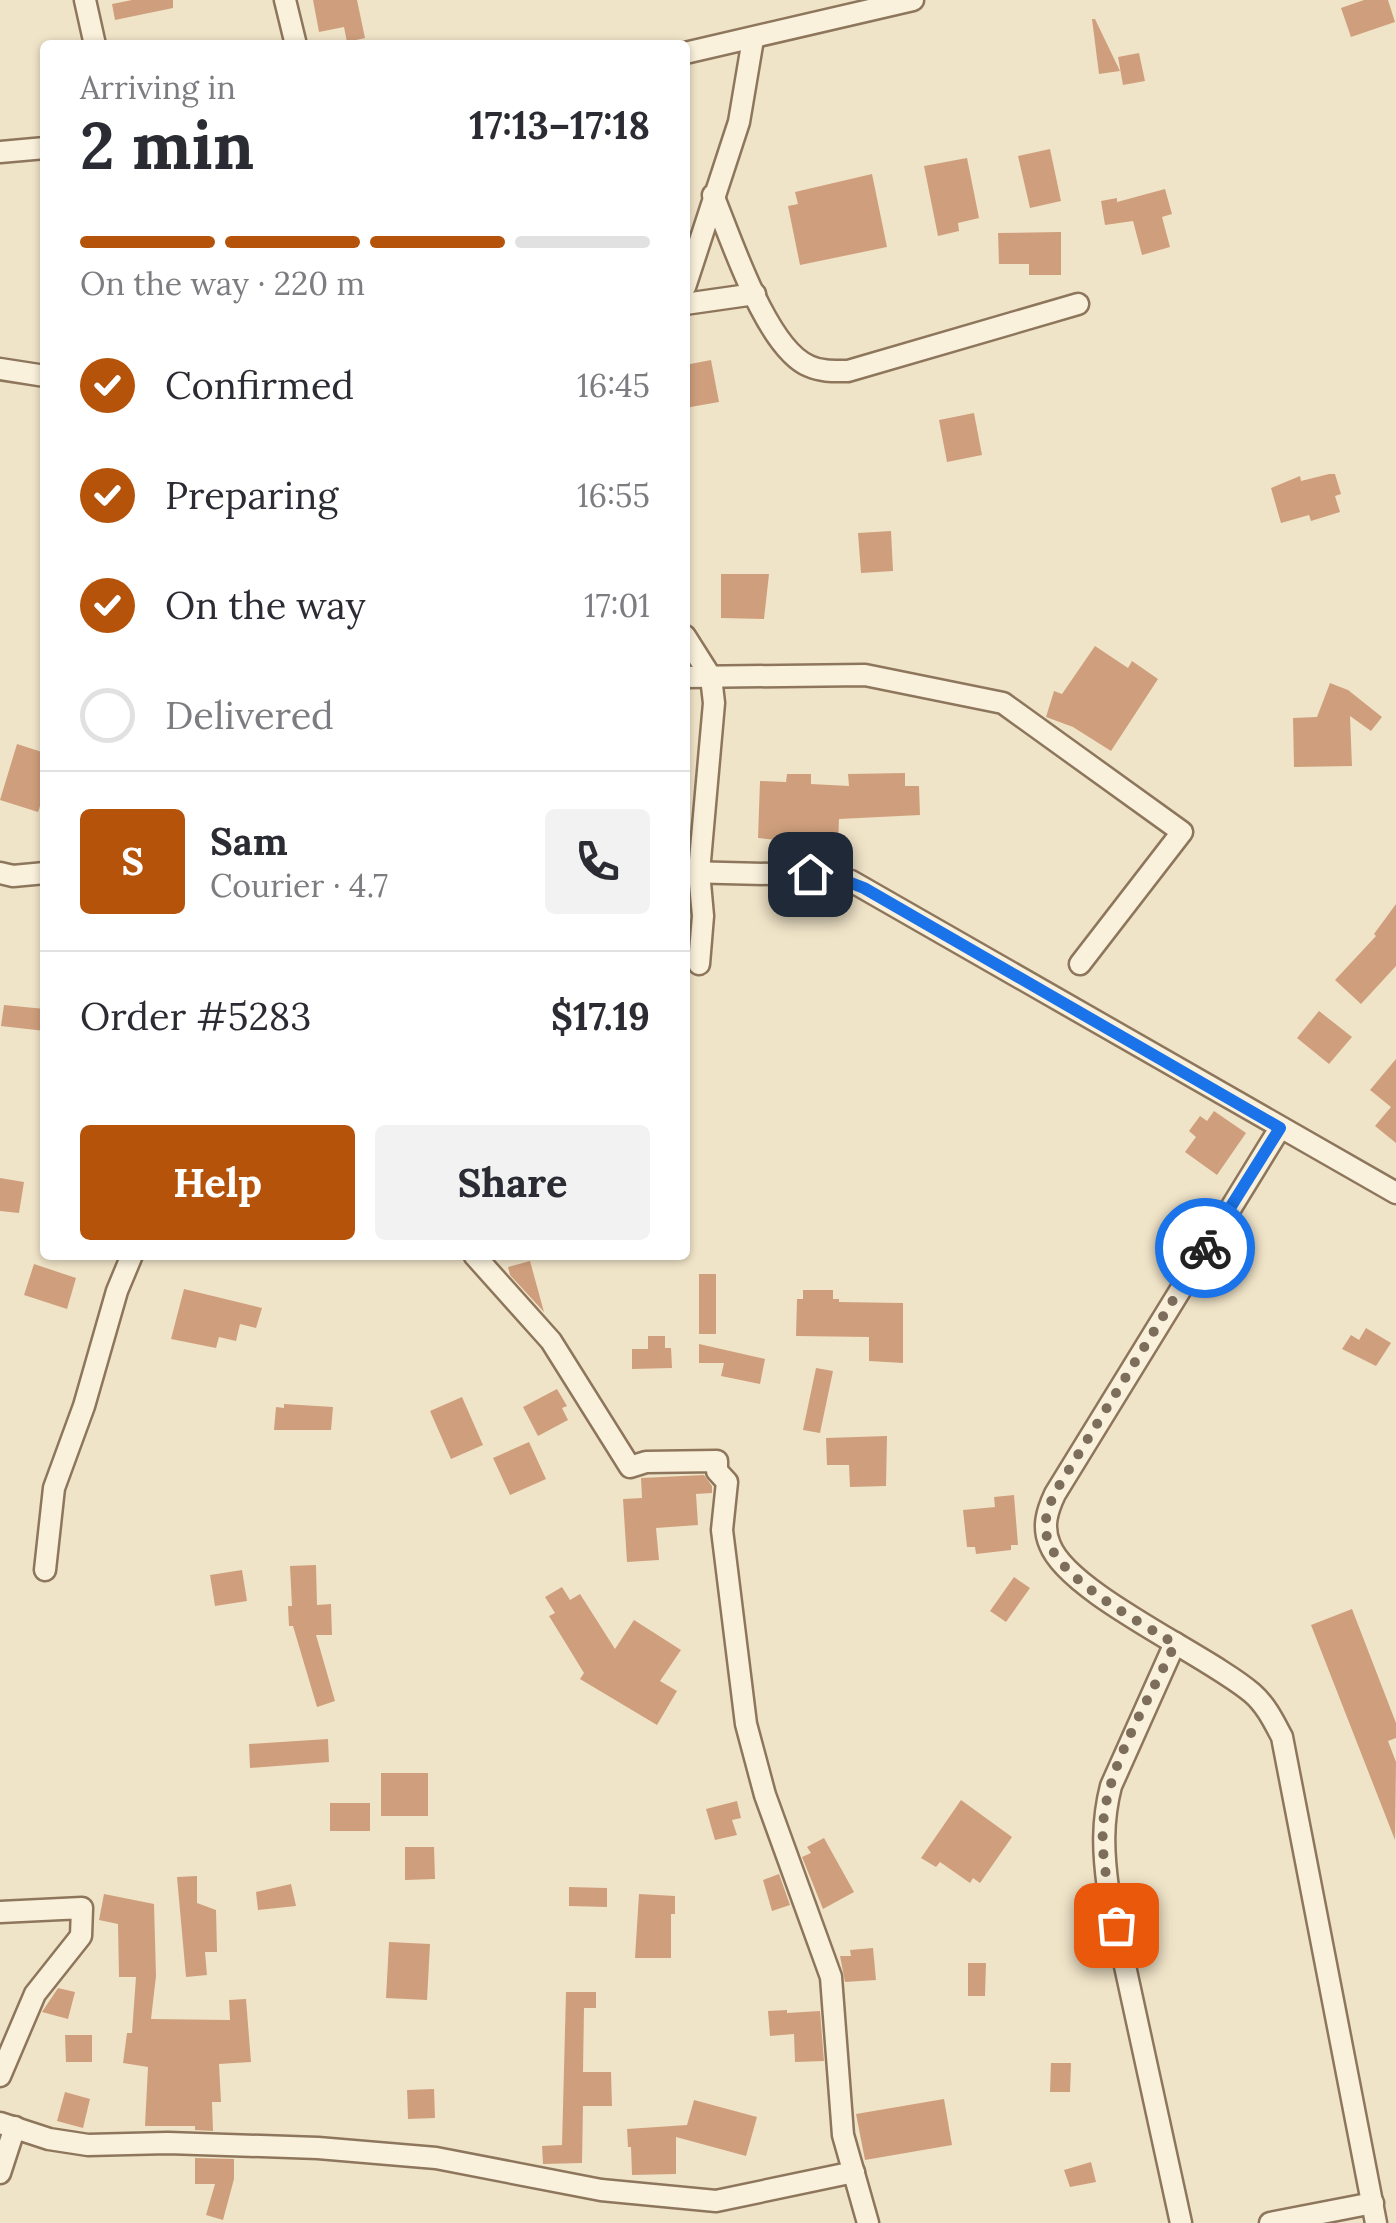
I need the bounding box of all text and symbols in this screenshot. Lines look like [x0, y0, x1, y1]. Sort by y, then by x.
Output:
text: Arriving in [80, 67, 236, 108]
text: 17:13–17:18 [469, 101, 650, 149]
text: 2 min [80, 104, 254, 187]
text: On the way · 220 m [80, 263, 365, 304]
icon: check [80, 358, 135, 413]
text: Confirmed [165, 361, 354, 409]
text: 16:45 [577, 365, 650, 406]
icon: check [80, 468, 135, 523]
text: Preparing [165, 471, 338, 519]
text: 16:55 [577, 475, 650, 516]
icon: check [80, 578, 135, 633]
text: On the way [165, 581, 366, 629]
text: 17:01 [584, 585, 650, 626]
text: Delivered [165, 691, 334, 739]
button: phone [545, 809, 650, 914]
text: Sam [210, 817, 288, 865]
pin [768, 832, 853, 917]
text: S [121, 837, 144, 885]
icon: home [783, 847, 838, 902]
text: Courier · 4.7 [210, 865, 388, 906]
text: Order #5283 [80, 992, 311, 1040]
text: $17.19 [551, 992, 650, 1040]
button: Help [80, 1125, 355, 1240]
button: Share [375, 1125, 650, 1240]
courier [1155, 1198, 1255, 1298]
icon: bike [1178, 1221, 1233, 1276]
pin [1074, 1883, 1159, 1968]
icon: bag [1089, 1898, 1144, 1953]

